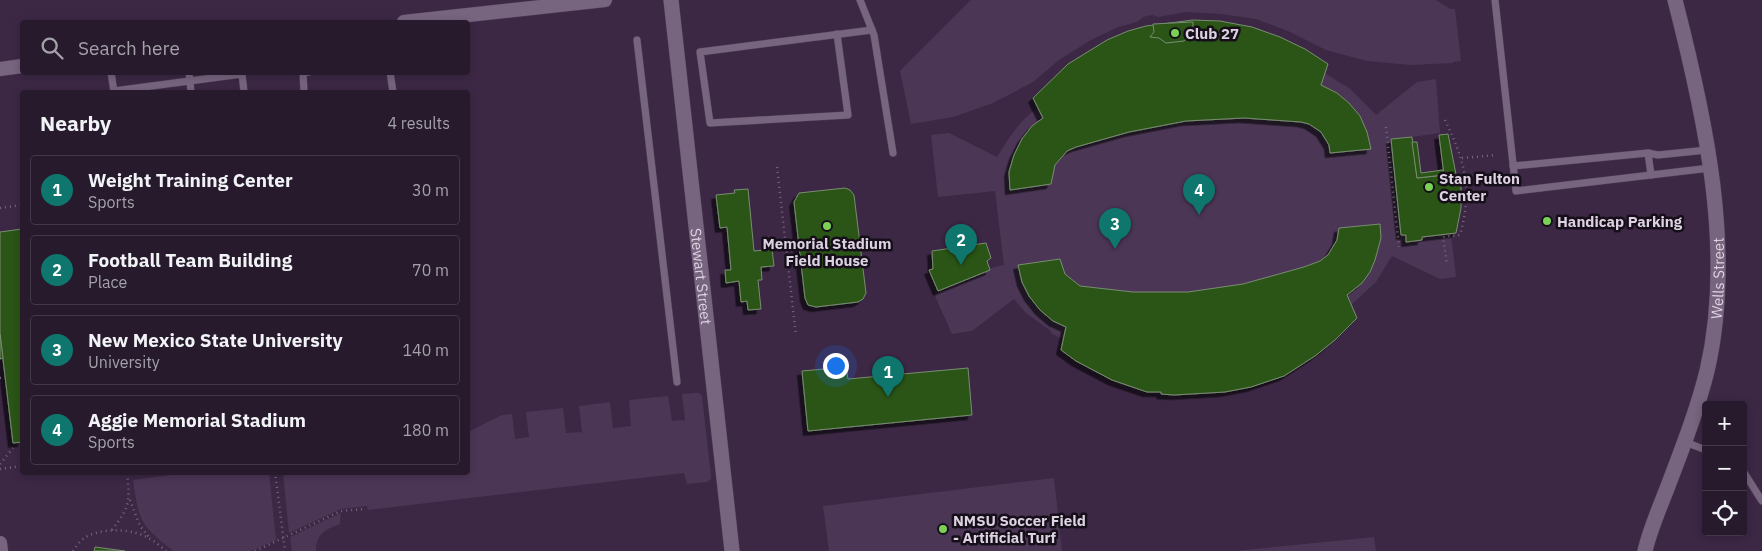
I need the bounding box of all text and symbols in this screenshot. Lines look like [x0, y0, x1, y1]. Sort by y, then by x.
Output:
search box [20, 20, 470, 75]
place label: Club 27 [1185, 24, 1239, 43]
marker: Club 27 [1169, 27, 1181, 39]
icon: search [38, 34, 66, 62]
text: Search here [78, 36, 180, 60]
text: Nearby [40, 109, 111, 137]
text: 4 results [387, 113, 450, 133]
text: Weight Training Center [88, 168, 293, 192]
place label: Stan Fulton Center [1439, 169, 1520, 205]
pin: 4 [1183, 174, 1215, 215]
text: 1 [52, 180, 62, 200]
text: 30 m [412, 180, 449, 200]
marker: Stan Fulton Center [1423, 181, 1435, 193]
text: Sports [88, 192, 135, 212]
pin: 3 [1099, 208, 1131, 249]
place label: Handicap Parking [1557, 212, 1683, 231]
marker: Handicap Parking [1541, 215, 1553, 227]
marker: Memorial Stadium Field House [821, 220, 833, 232]
pin: 2 [945, 224, 977, 265]
street label: Stewart Street [687, 227, 716, 326]
place label: Memorial Stadium Field House [763, 234, 891, 270]
street label: Wells Street [1706, 237, 1728, 320]
text: Football Team Building [88, 248, 292, 272]
text: 2 [52, 260, 62, 280]
text: 70 m [412, 260, 449, 280]
text: Place [88, 272, 127, 292]
text: New Mexico State University [88, 328, 343, 352]
text: 3 [52, 340, 62, 360]
text: 140 m [402, 340, 449, 360]
text: University [88, 352, 160, 372]
your location [823, 353, 849, 379]
pin: 1 [872, 356, 904, 397]
map controls [1702, 401, 1747, 536]
button: + [1702, 401, 1747, 446]
text: Aggie Memorial Stadium [88, 408, 306, 432]
text: 4 [52, 420, 62, 440]
text: 180 m [402, 420, 449, 440]
text: Sports [88, 432, 135, 452]
button: − [1702, 446, 1747, 491]
button: locate [1702, 491, 1747, 536]
place label: NMSU Soccer Field - Artificial Turf [953, 511, 1086, 547]
marker: NMSU Soccer Field - Artificial Turf [937, 523, 949, 535]

